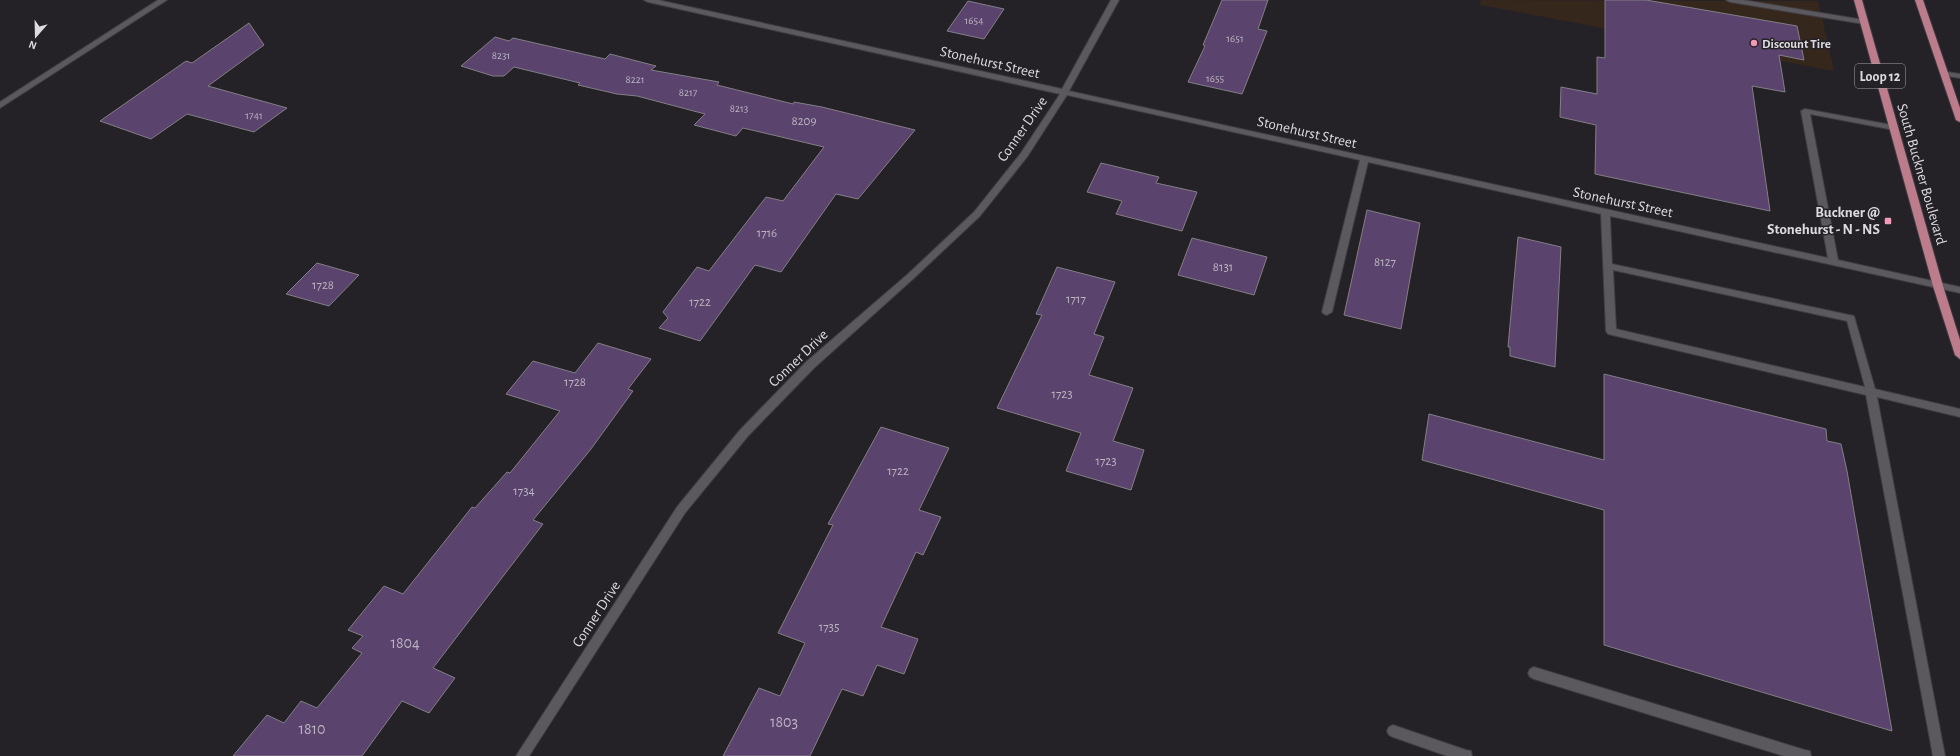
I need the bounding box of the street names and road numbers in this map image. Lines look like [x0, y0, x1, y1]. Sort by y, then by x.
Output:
street label: Stonehurst Street [939, 44, 1041, 81]
road number: Loop 12 [1855, 64, 1905, 88]
street label: Conner Drive [995, 94, 1050, 165]
street label: South Buckner Boulevard [1894, 102, 1949, 247]
street label: Stonehurst Street [1256, 114, 1358, 151]
street label: Stonehurst Street [1572, 185, 1674, 220]
street label: Conner Drive [766, 327, 831, 390]
street label: Conner Drive [570, 578, 623, 650]

